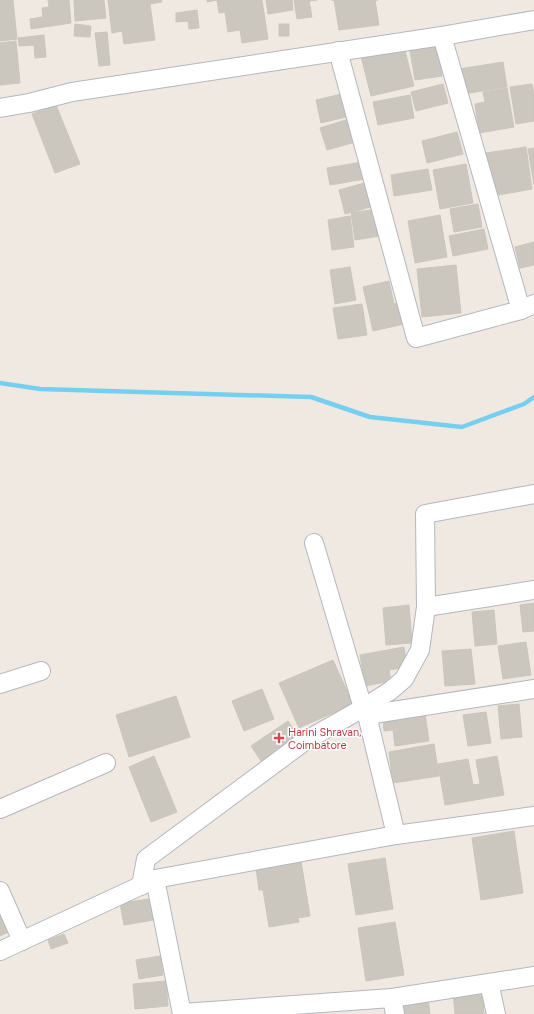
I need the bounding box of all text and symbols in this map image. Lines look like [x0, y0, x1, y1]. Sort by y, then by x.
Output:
place label: Harini Shravan, Coimbatore [288, 726, 362, 752]
marker: Harini Shravan, Coimbatore [273, 732, 285, 744]

